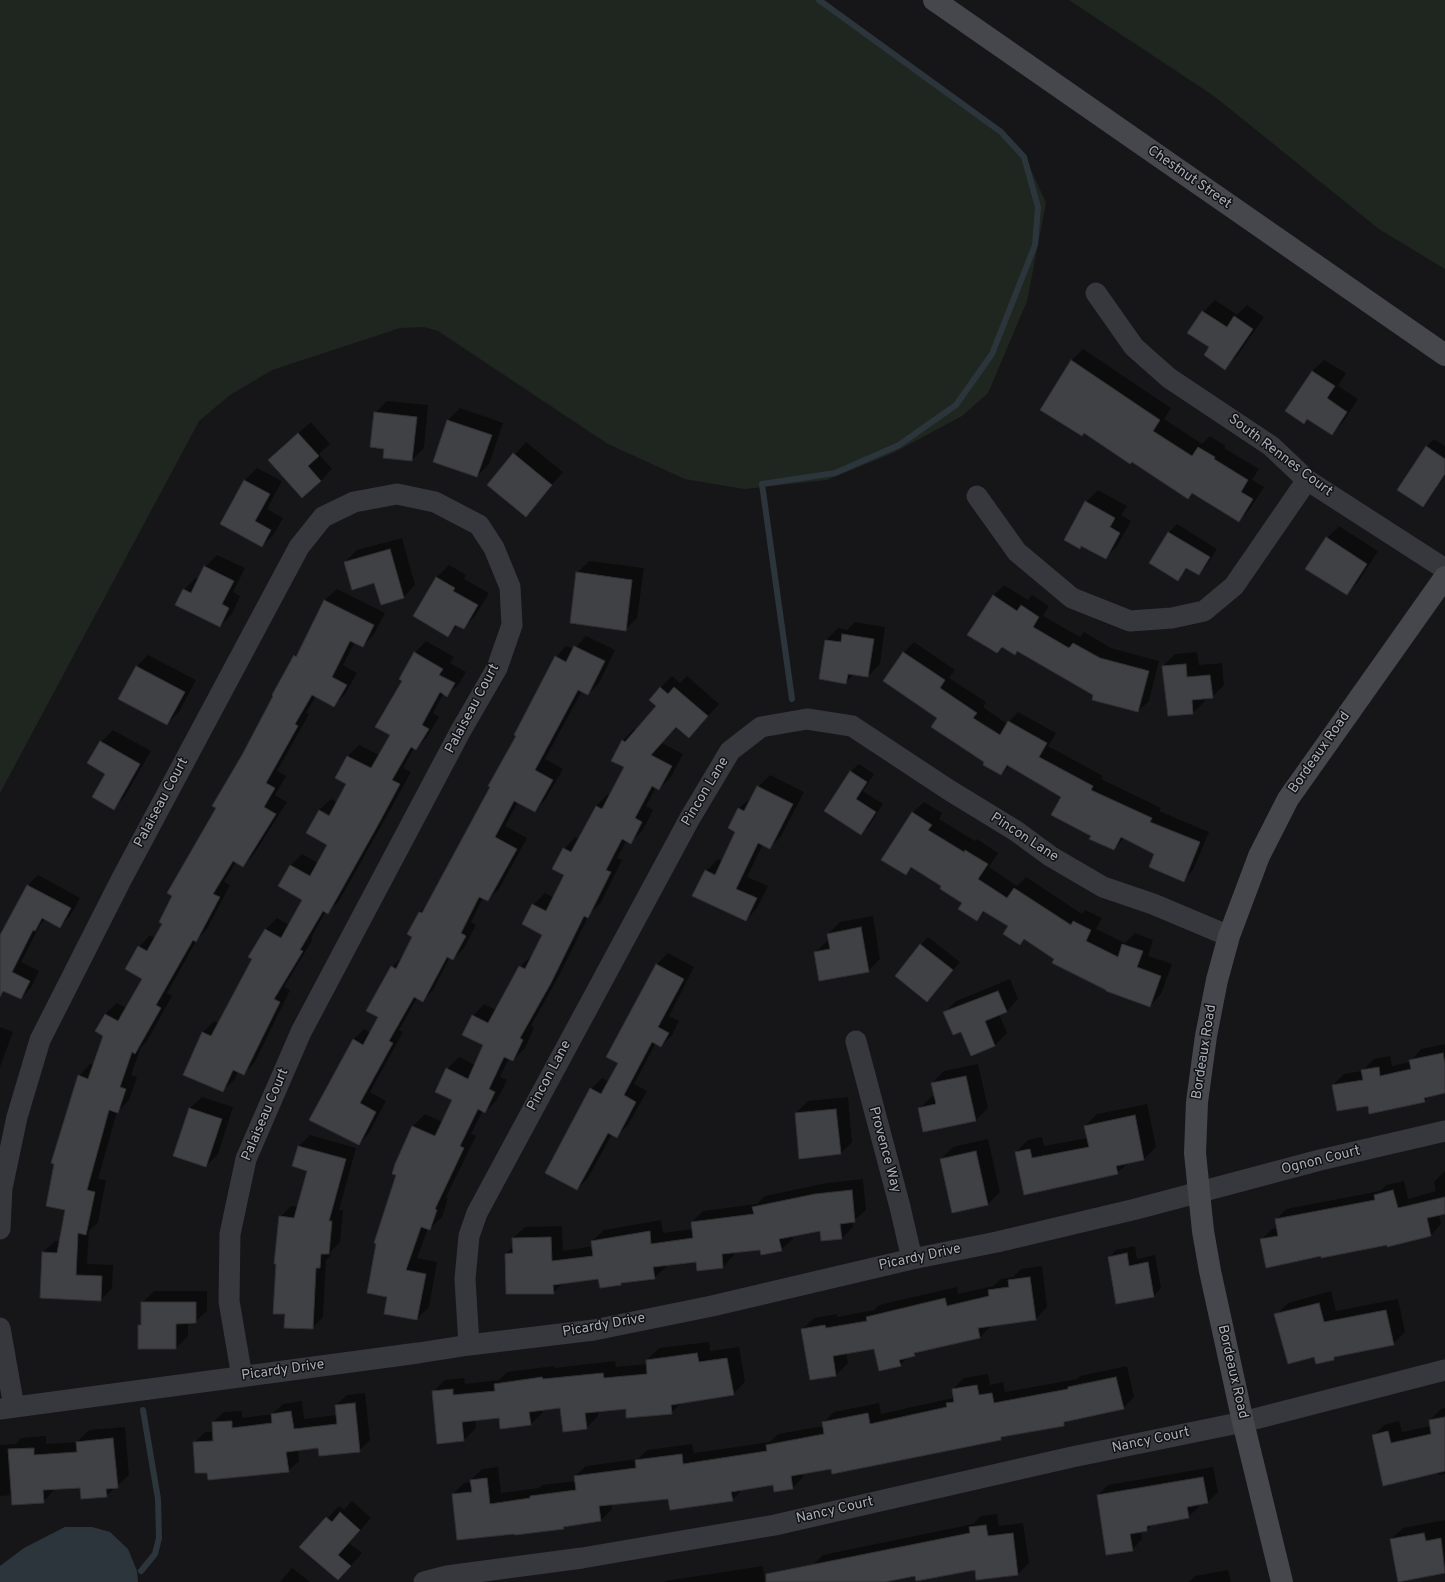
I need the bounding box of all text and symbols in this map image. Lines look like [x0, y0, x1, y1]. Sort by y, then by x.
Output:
street label: Chestnut Street [1144, 143, 1234, 213]
street label: South Rennes Court [1225, 411, 1335, 501]
street label: Palaiseau Court [442, 661, 504, 757]
street label: Bordeaux Road [1286, 709, 1354, 797]
street label: Pincon Lane [679, 754, 733, 830]
street label: Palaiseau Court [131, 755, 193, 851]
street label: Pincon Lane [987, 810, 1061, 866]
street label: Bordeaux Road [1189, 1003, 1221, 1101]
street label: Pincon Lane [524, 1038, 576, 1114]
street label: Palaiseau Court [239, 1066, 293, 1164]
street label: Provence Way [864, 1105, 904, 1195]
street label: Ognon Court [1280, 1143, 1362, 1179]
street label: Picardy Drive [877, 1241, 963, 1275]
street label: Picardy Drive [561, 1310, 647, 1342]
street label: Bordeaux Road [1213, 1323, 1251, 1421]
street label: Picardy Drive [240, 1357, 326, 1385]
street label: Nancy Court [1111, 1425, 1191, 1457]
street label: Nancy Court [795, 1494, 875, 1528]

